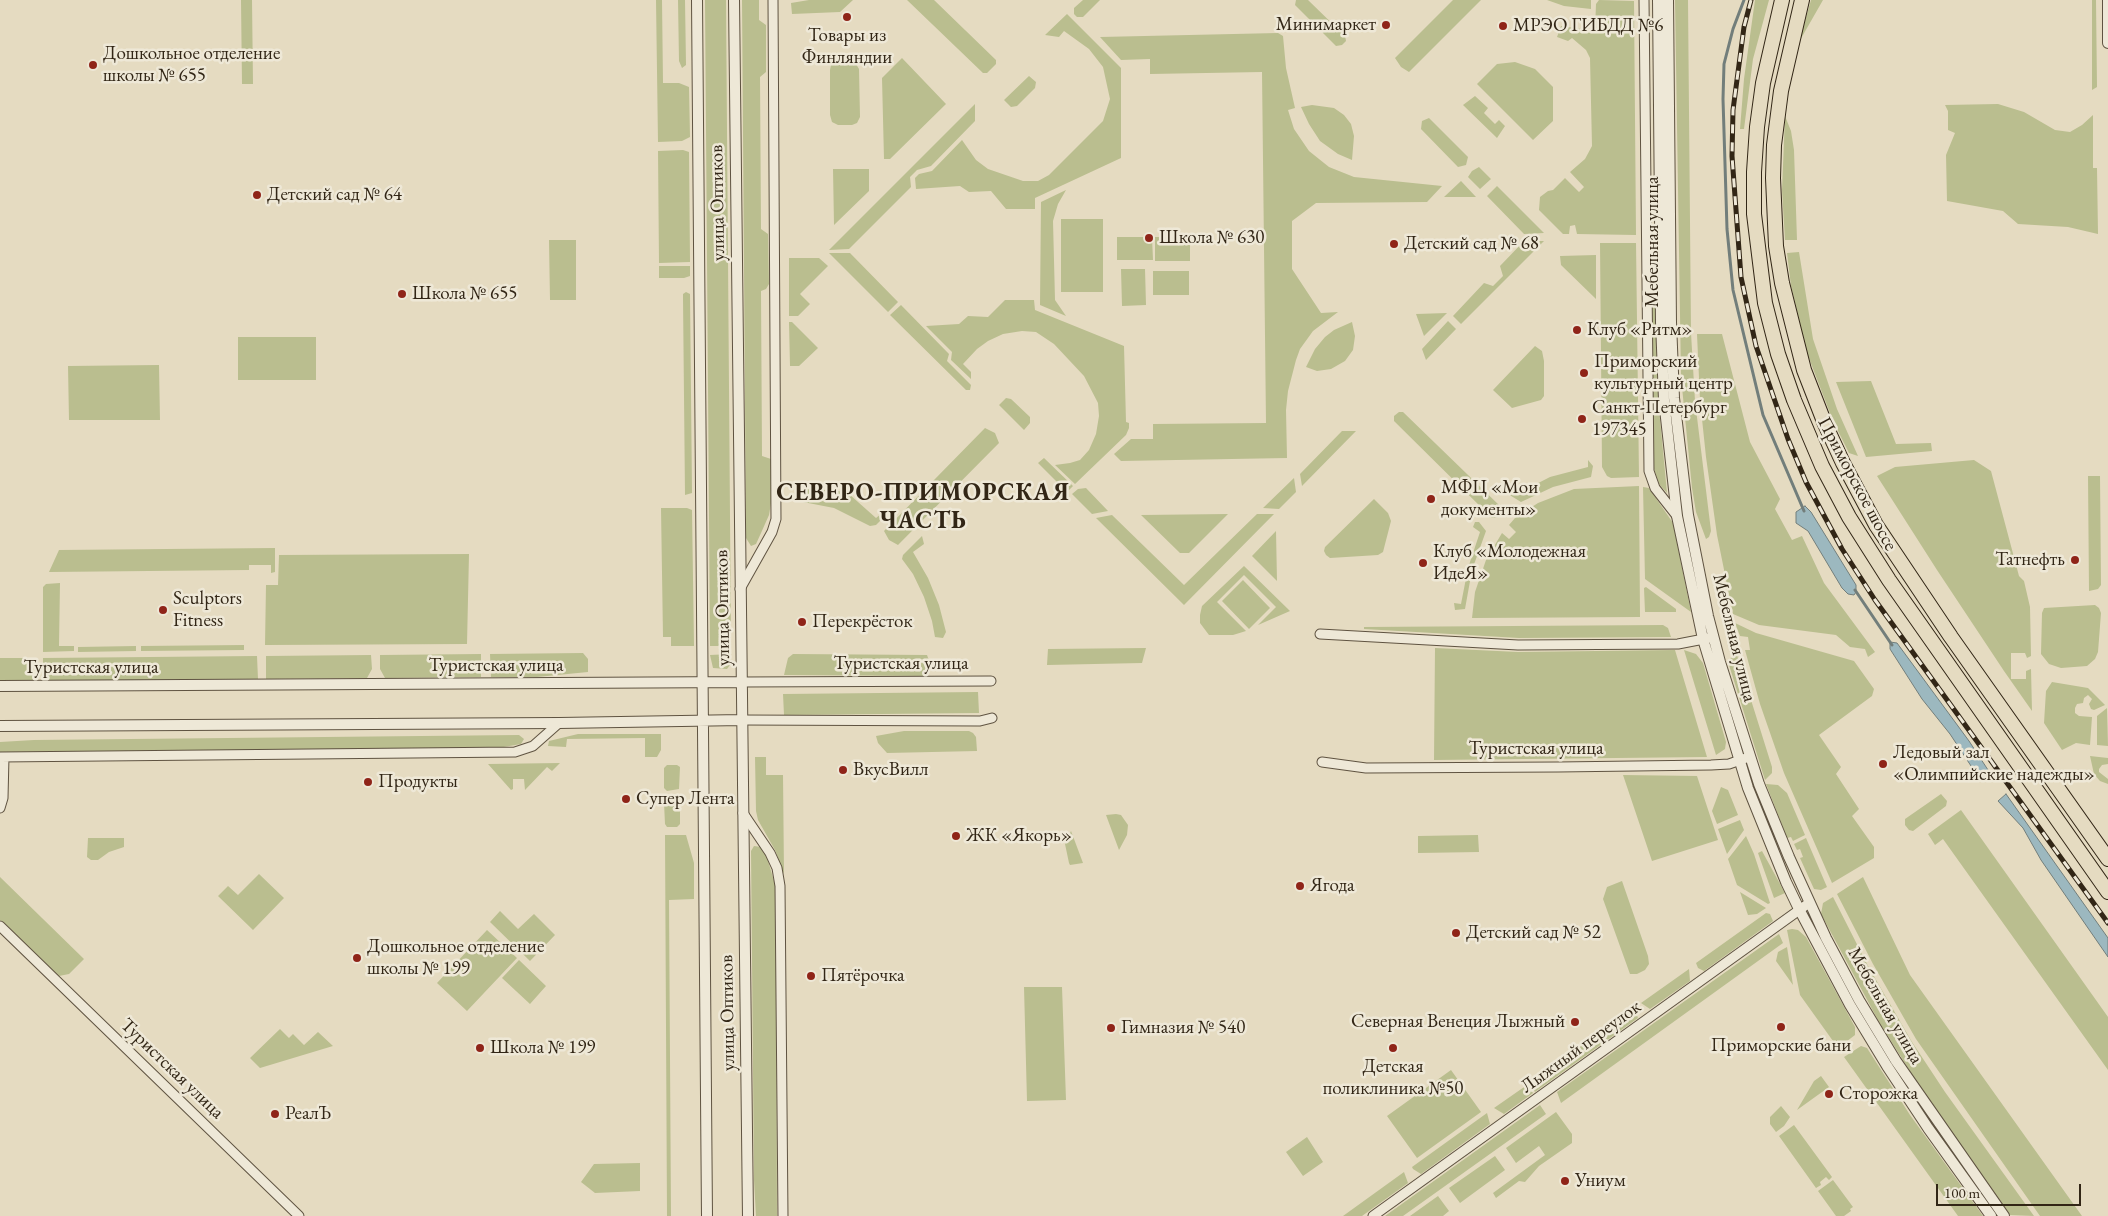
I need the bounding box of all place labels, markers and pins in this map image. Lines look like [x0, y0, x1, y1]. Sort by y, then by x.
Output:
marker: Товары из Финляндии [841, 11, 853, 23]
place label: Минимаркет [1276, 14, 1376, 36]
place label: МРЭО ГИБДД №6 [1513, 15, 1663, 37]
marker: Минимаркет [1380, 19, 1392, 31]
marker: МРЭО ГИБДД №6 [1497, 20, 1509, 32]
place label: Товары из Финляндии [802, 25, 892, 69]
place label: Дошкольное отделение школы № 655 [103, 43, 280, 87]
marker: Дошкольное отделение школы № 655 [87, 59, 99, 71]
place label: Детский сад № 64 [267, 184, 402, 206]
marker: Детский сад № 64 [251, 189, 263, 201]
place label: Школа № 630 [1159, 227, 1264, 249]
marker: Школа № 630 [1143, 232, 1155, 244]
place label: Детский сад № 68 [1404, 233, 1539, 255]
marker: Детский сад № 68 [1388, 238, 1400, 250]
place label: Школа № 655 [412, 283, 517, 305]
marker: Школа № 655 [396, 288, 408, 300]
place label: Клуб «Ритм» [1587, 319, 1693, 341]
marker: Клуб «Ритм» [1571, 324, 1583, 336]
place label: Приморский культурный центр [1594, 351, 1733, 395]
marker: Приморский культурный центр [1578, 367, 1590, 379]
place label: Санкт-Петербург 197345 [1592, 397, 1727, 441]
marker: Санкт-Петербург 197345 [1576, 413, 1588, 425]
place label: МФЦ «Мои документы» [1441, 477, 1538, 521]
marker: МФЦ «Мои документы» [1425, 493, 1437, 505]
place label: Клуб «Молодежная ИдеЯ» [1433, 541, 1586, 585]
place label: Татнефть [1995, 549, 2065, 571]
marker: Татнефть [2069, 554, 2081, 566]
marker: Клуб «Молодежная ИдеЯ» [1417, 557, 1429, 569]
place label: Sculptors Fitness [173, 588, 242, 632]
marker: Sculptors Fitness [157, 604, 169, 616]
place label: Перекрёсток [812, 611, 913, 633]
marker: Перекрёсток [796, 616, 808, 628]
place label: Ледовый зал «Олимпийские надежды» [1893, 742, 2095, 786]
marker: Ледовый зал «Олимпийские надежды» [1877, 758, 1889, 770]
place label: ВкусВилл [853, 759, 928, 781]
marker: ВкусВилл [837, 764, 849, 776]
place label: Продукты [378, 771, 458, 793]
marker: Продукты [362, 776, 374, 788]
place label: Супер Лента [636, 788, 735, 810]
marker: Супер Лента [620, 793, 632, 805]
place label: ЖК «Якорь» [966, 825, 1072, 847]
marker: ЖК «Якорь» [950, 830, 962, 842]
place label: Ягода [1310, 875, 1355, 897]
marker: Ягода [1294, 880, 1306, 892]
place label: Детский сад № 52 [1466, 922, 1601, 944]
marker: Детский сад № 52 [1450, 927, 1462, 939]
place label: Дошкольное отделение школы № 199 [367, 936, 544, 980]
marker: Дошкольное отделение школы № 199 [351, 952, 363, 964]
place label: Пятёрочка [821, 965, 905, 987]
marker: Пятёрочка [805, 970, 817, 982]
place label: Северная Венеция Лыжный [1351, 1011, 1565, 1033]
marker: Северная Венеция Лыжный [1569, 1016, 1581, 1028]
place label: Гимназия № 540 [1121, 1017, 1245, 1039]
marker: Приморские бани [1775, 1021, 1787, 1033]
marker: Гимназия № 540 [1105, 1022, 1117, 1034]
place label: Приморские бани [1711, 1035, 1851, 1057]
place label: Школа № 199 [490, 1037, 595, 1059]
marker: Школа № 199 [474, 1042, 486, 1054]
marker: Детская поликлиника №50 [1387, 1042, 1399, 1054]
place label: Детская поликлиника №50 [1323, 1056, 1463, 1100]
place label: Сторожка [1839, 1083, 1918, 1105]
marker: Сторожка [1823, 1088, 1835, 1100]
place label: РеалЪ [285, 1103, 331, 1125]
marker: РеалЪ [269, 1108, 281, 1120]
place label: Униум [1575, 1170, 1626, 1192]
marker: Униум [1559, 1175, 1571, 1187]

